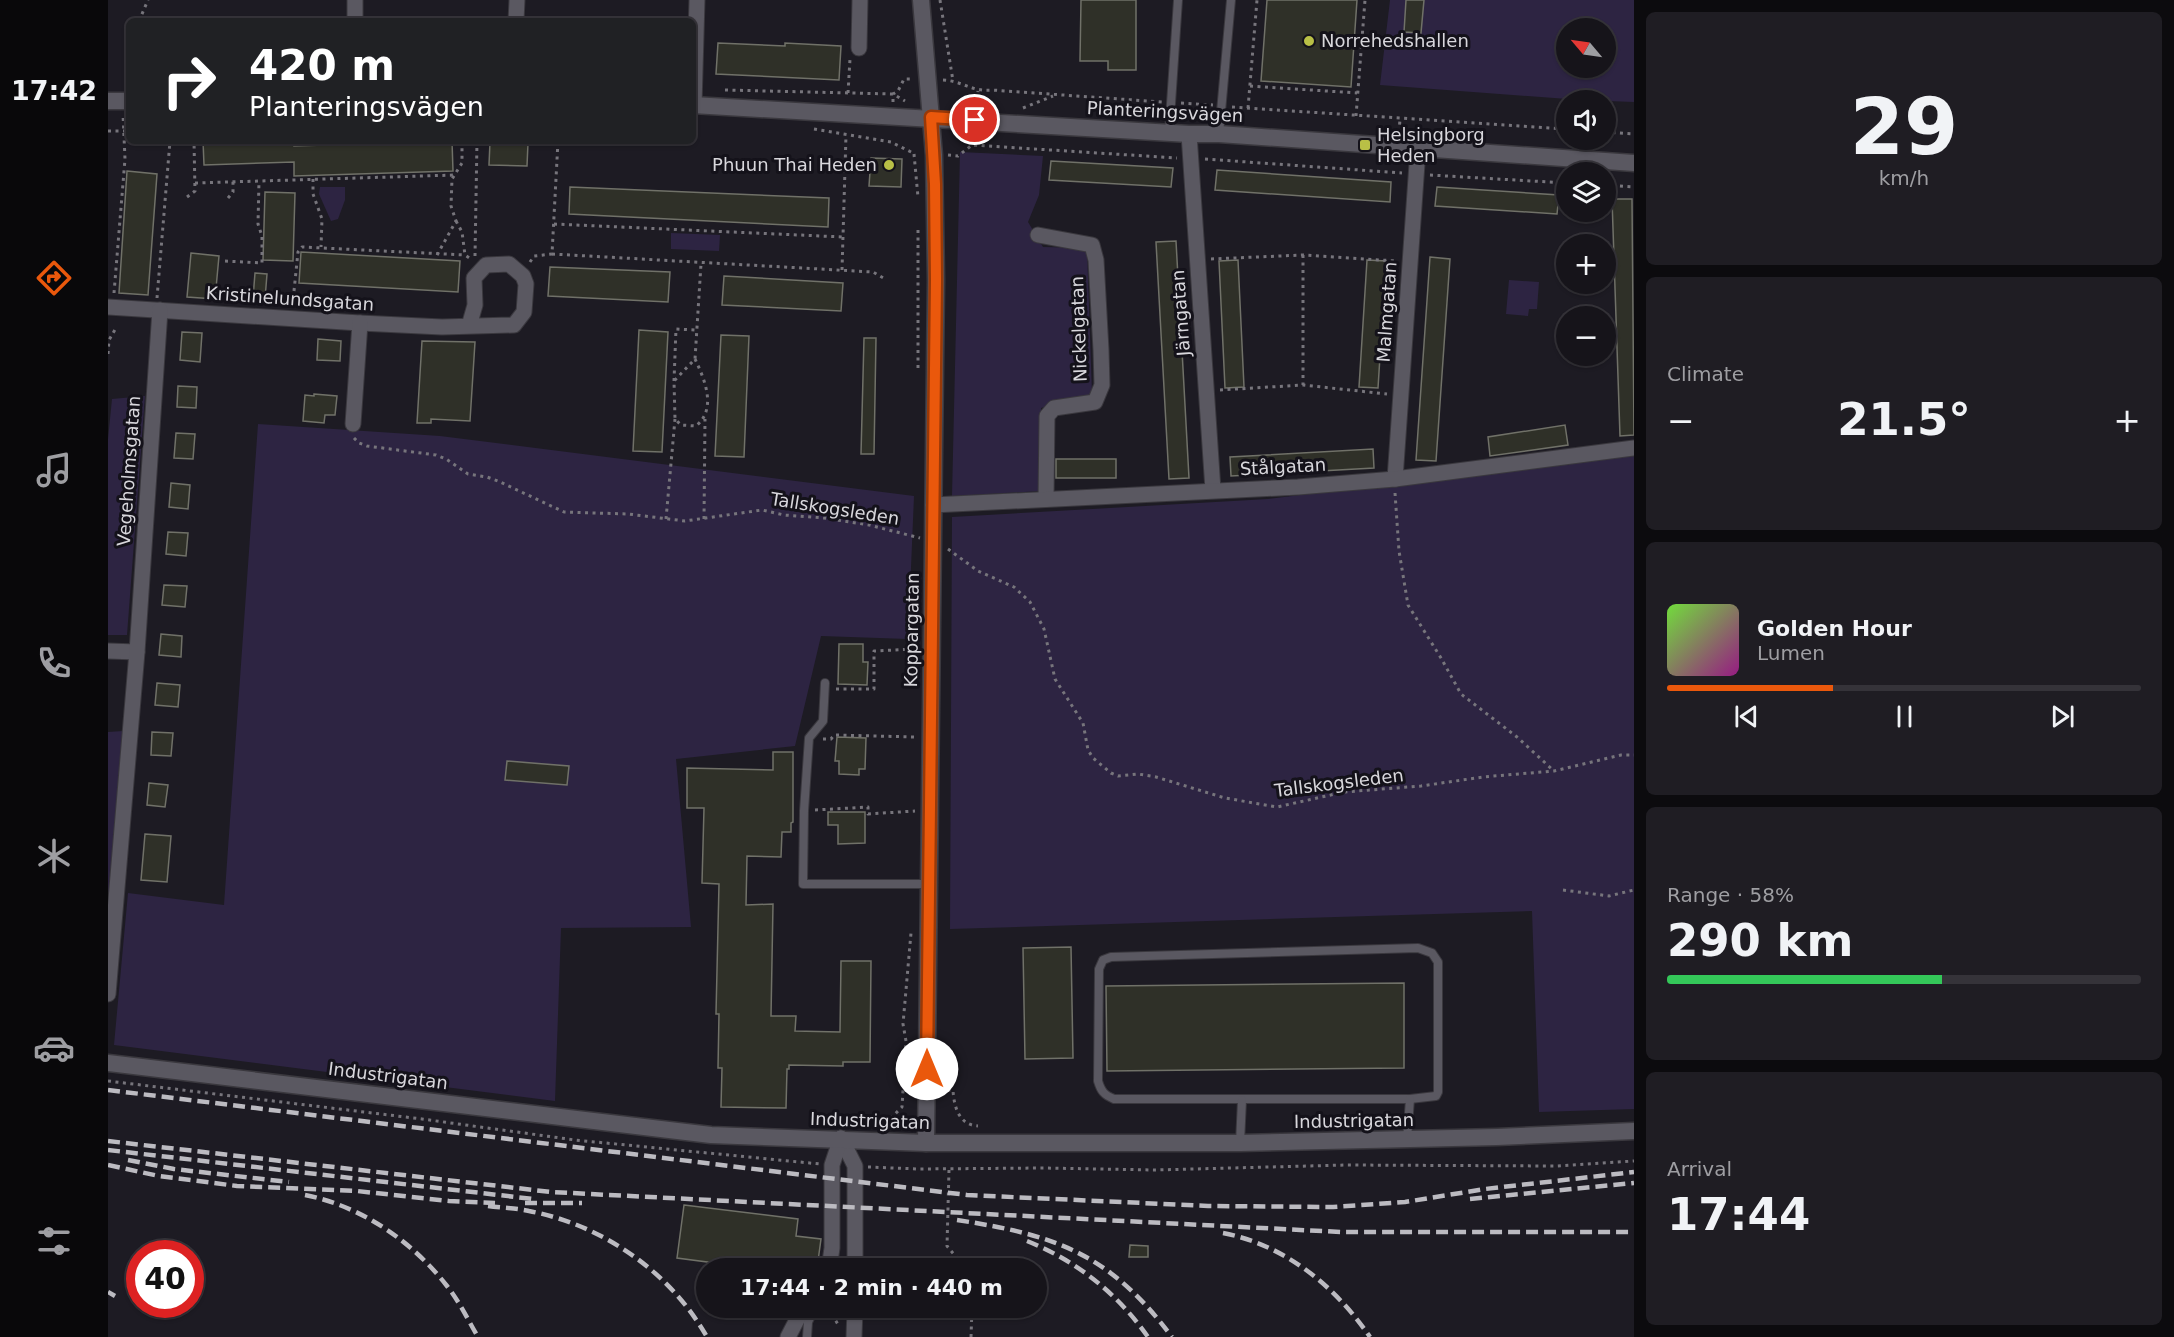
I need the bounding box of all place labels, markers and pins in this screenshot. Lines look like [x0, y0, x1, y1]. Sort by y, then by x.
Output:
place label: Norrehedshallen [1321, 30, 1469, 51]
marker: Norrehedshallen [1302, 34, 1316, 48]
pin [949, 94, 1000, 145]
place label: Helsingborg Heden [1377, 124, 1485, 166]
marker: Helsingborg Heden [1358, 138, 1372, 152]
place label: Phuun Thai Heden [712, 154, 877, 175]
marker: Phuun Thai Heden [882, 158, 896, 172]

